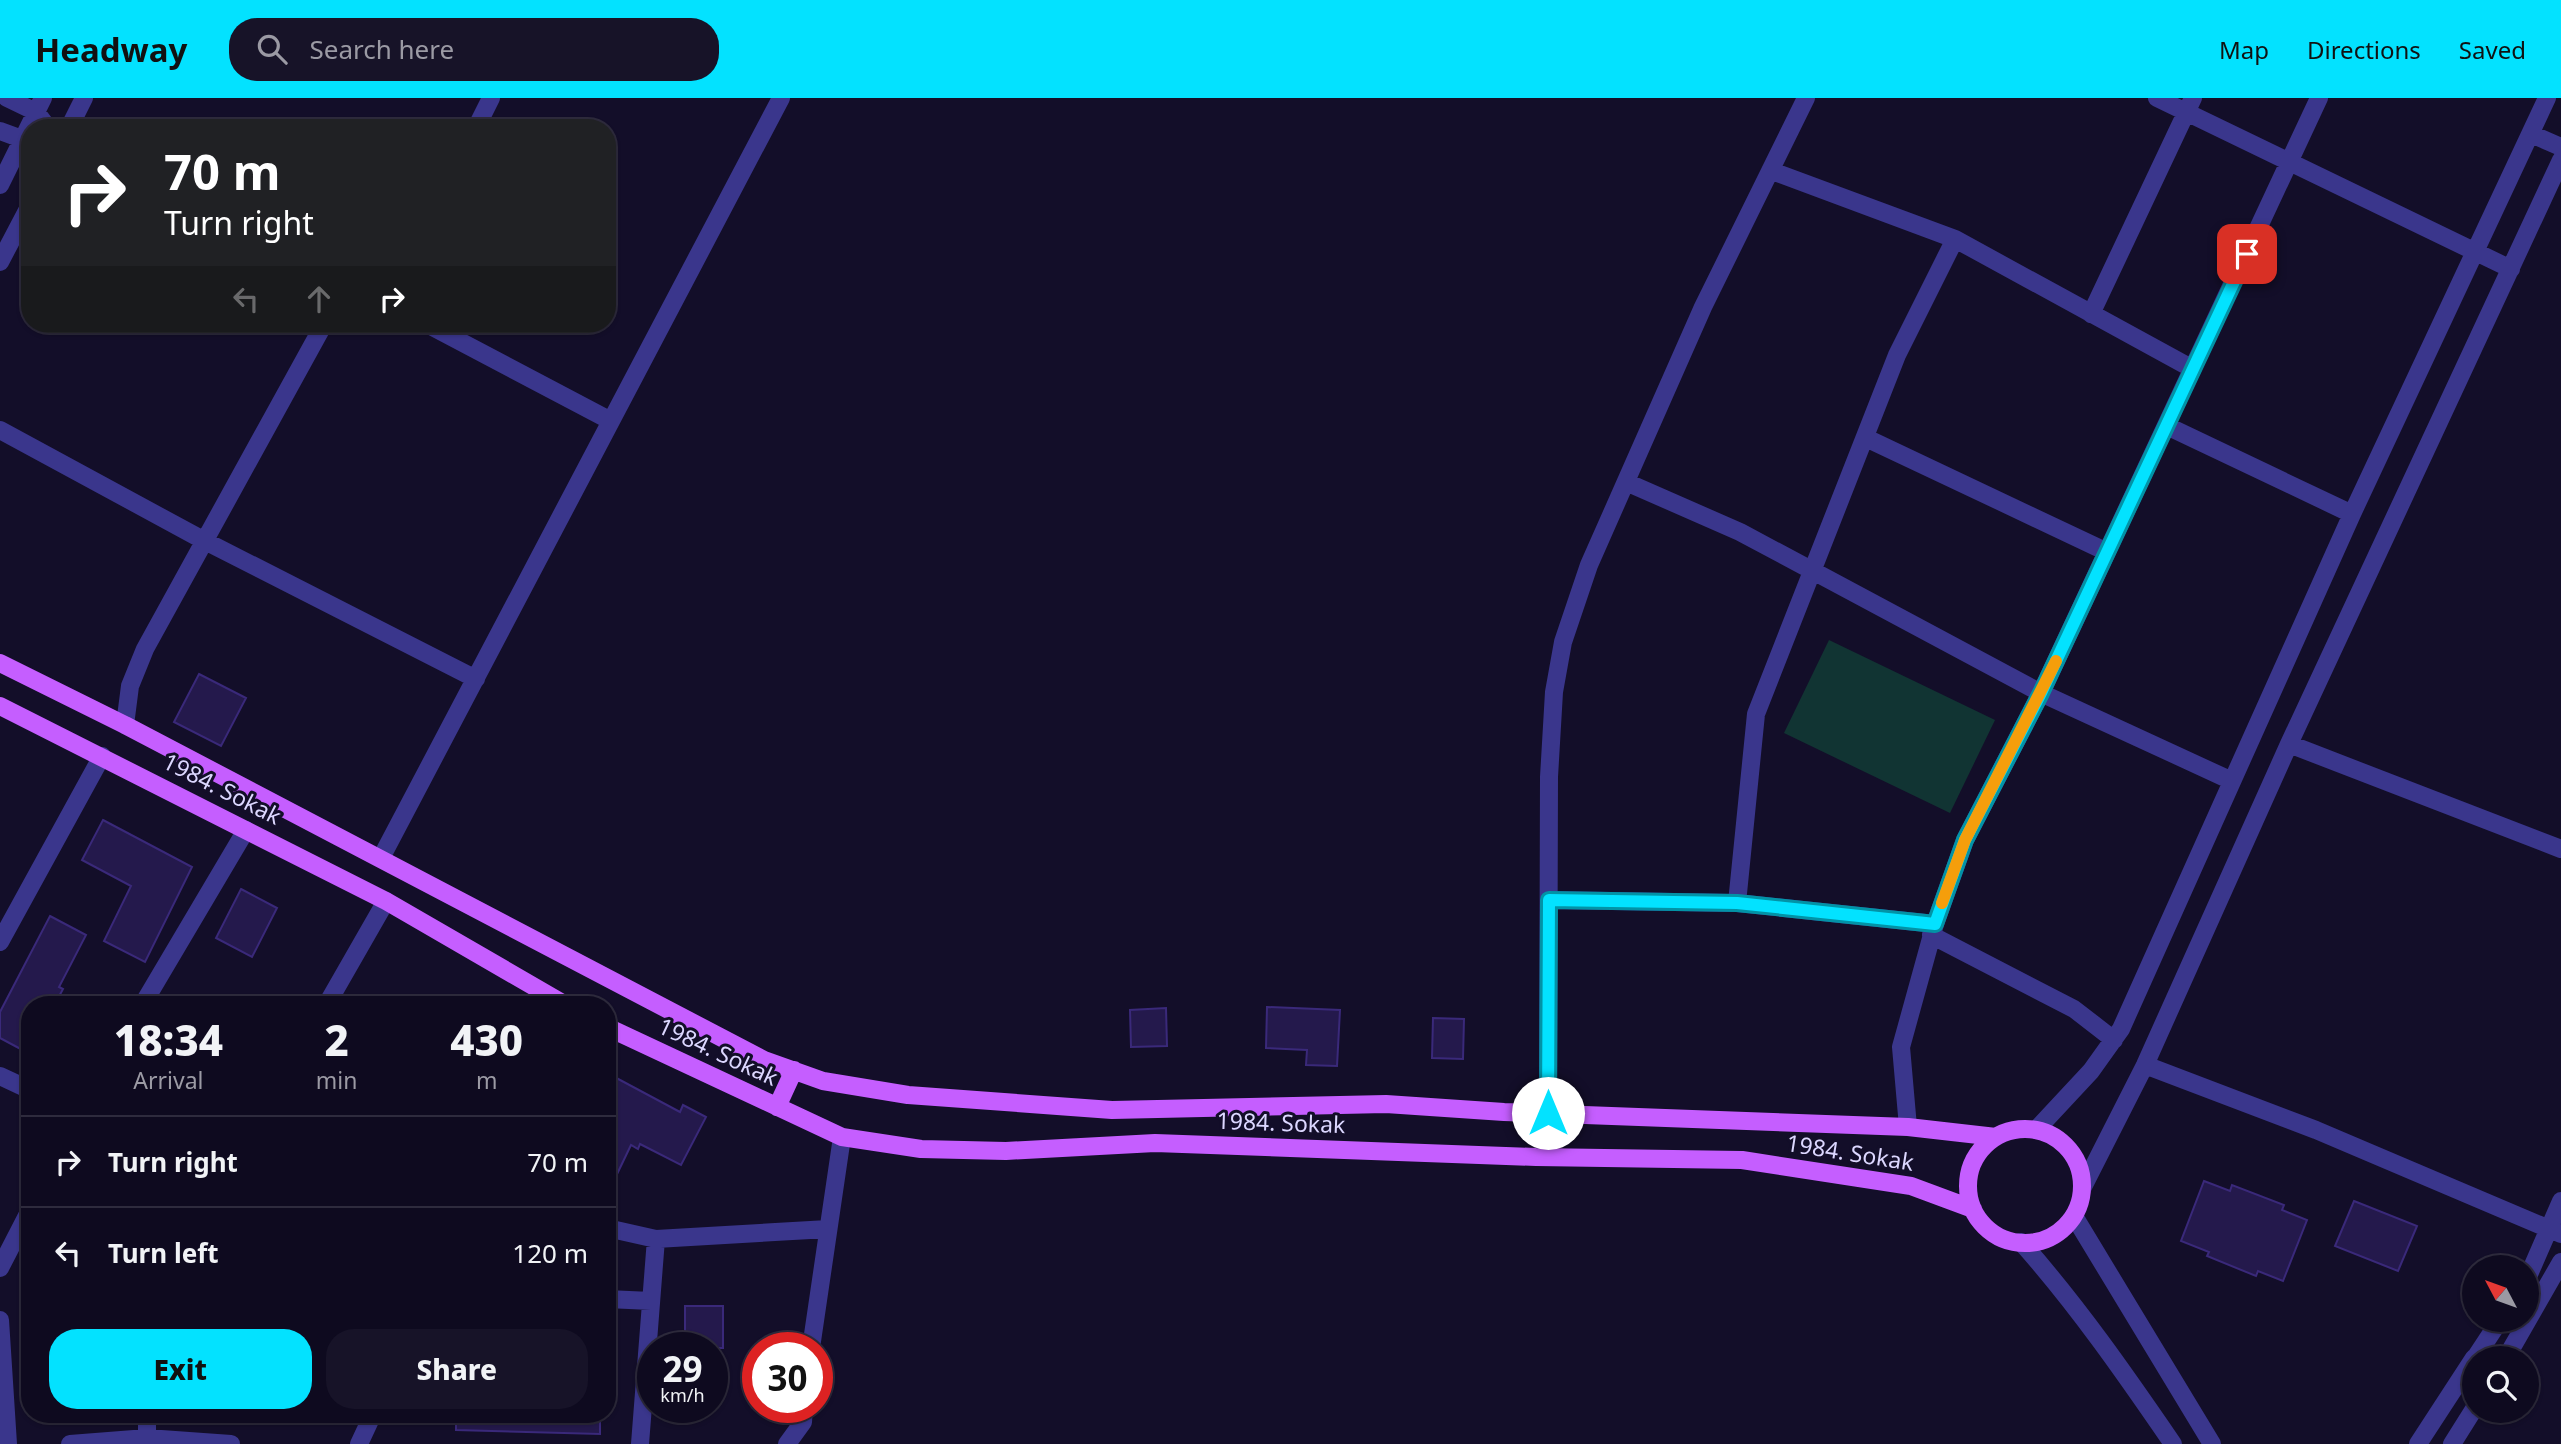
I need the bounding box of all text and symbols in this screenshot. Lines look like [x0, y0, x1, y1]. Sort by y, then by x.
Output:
search box [229, 18, 719, 81]
text: Headway [35, 27, 187, 72]
icon: search [253, 30, 291, 68]
text: Search here [309, 31, 454, 67]
text: Map [2219, 33, 2269, 66]
text: Directions [2307, 33, 2421, 66]
text: Saved [2459, 33, 2526, 66]
text: 70 m [164, 138, 281, 204]
icon: right [49, 147, 140, 238]
text: Turn right [164, 201, 314, 244]
pin [2217, 224, 2277, 284]
icon: arrive [2228, 235, 2266, 273]
icon: left [227, 280, 265, 318]
icon: ahead [300, 280, 338, 318]
icon: right [373, 280, 411, 318]
street label: 1984. Sokak [158, 745, 288, 832]
street label: 1984. Sokak [653, 1009, 784, 1093]
text: 18:34 [114, 1011, 223, 1068]
text: 2 [324, 1011, 349, 1068]
text: 430 [450, 1011, 523, 1068]
text: Arrival [133, 1064, 203, 1096]
text: min [316, 1064, 357, 1096]
text: m [476, 1064, 497, 1096]
position arrow [1511, 1076, 1585, 1150]
street label: 1984. Sokak [1216, 1104, 1347, 1140]
street label: 1984. Sokak [1784, 1126, 1917, 1178]
icon: right [49, 1143, 87, 1181]
text: Turn right [108, 1144, 238, 1180]
text: 70 m [527, 1144, 588, 1180]
icon: left [49, 1234, 87, 1272]
text: Turn left [108, 1235, 219, 1271]
text: 120 m [512, 1235, 588, 1271]
north arrow [2462, 1255, 2539, 1332]
map controls [2462, 1255, 2539, 1423]
button: Exit [49, 1329, 312, 1409]
button: Share [326, 1329, 588, 1409]
speed limit sign: 30 [742, 1332, 833, 1423]
text: 29 [662, 1345, 703, 1392]
button: search [2462, 1346, 2539, 1423]
text: km/h [660, 1383, 705, 1407]

